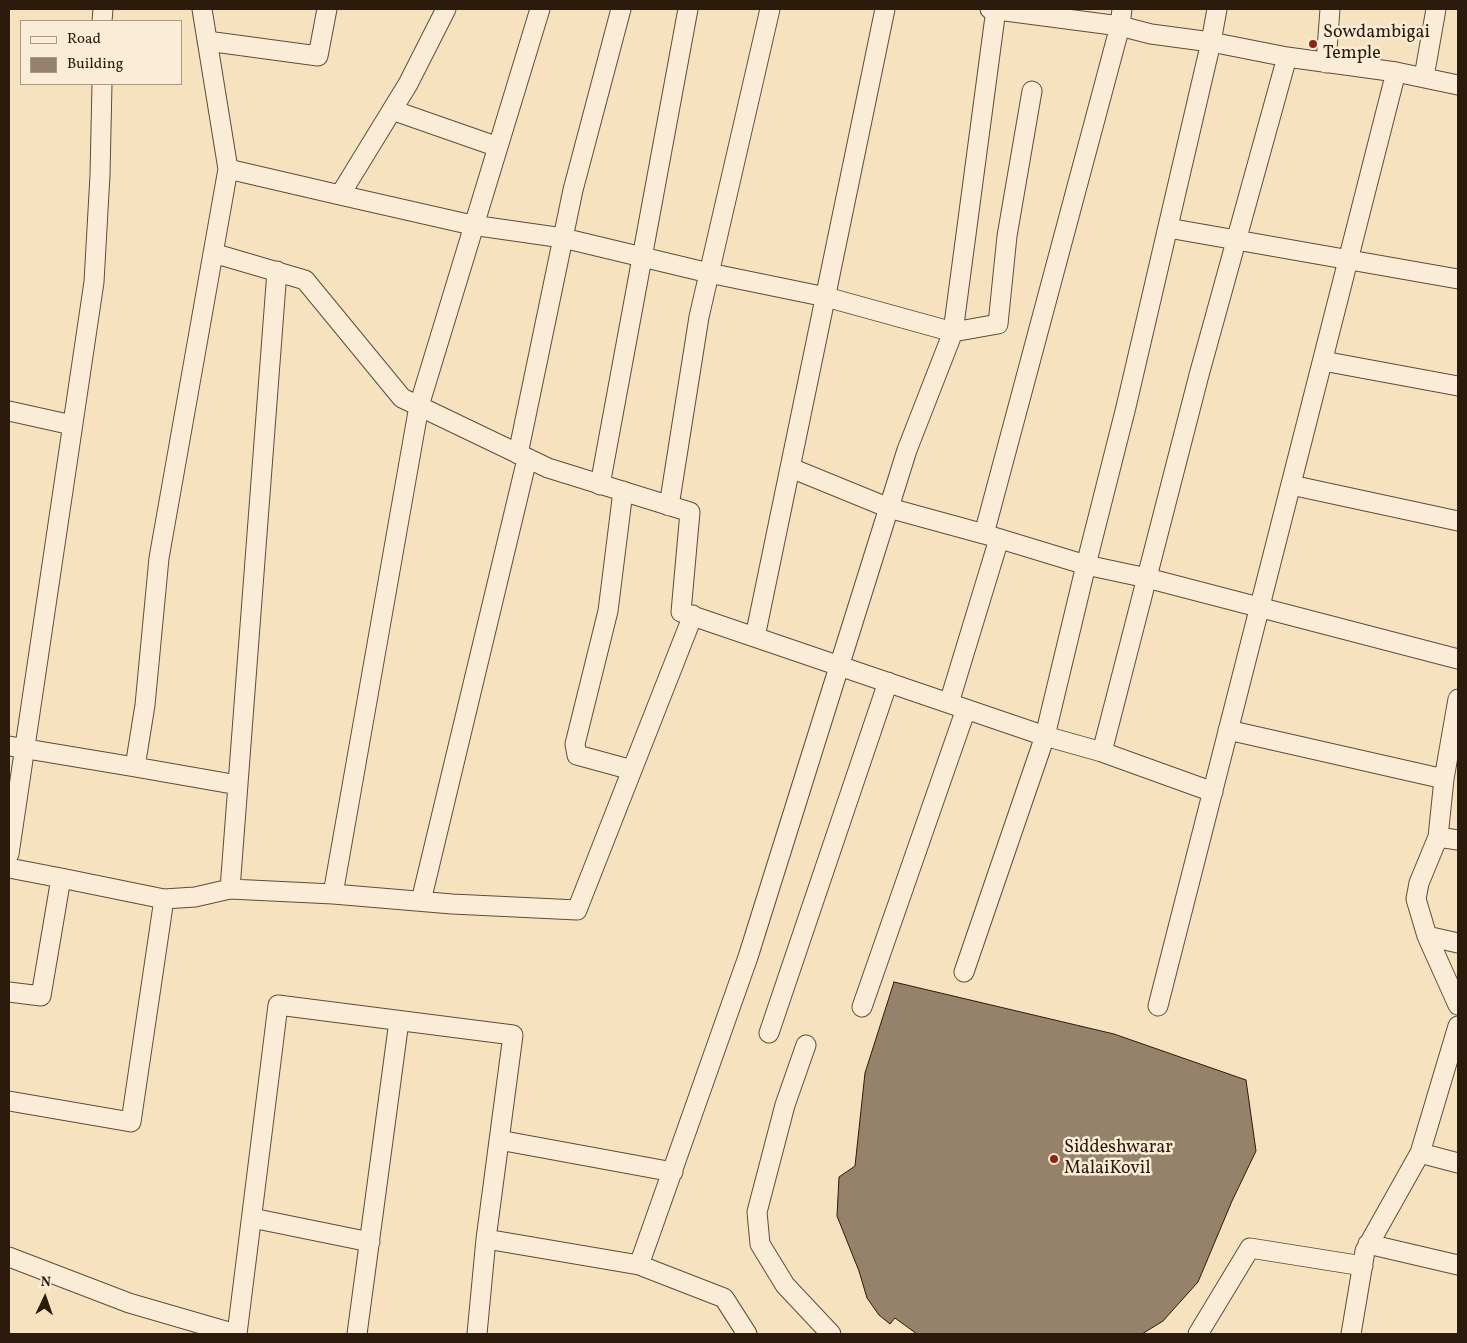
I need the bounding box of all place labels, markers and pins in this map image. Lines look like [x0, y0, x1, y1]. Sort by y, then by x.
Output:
place label: Sowdambigai Temple [1323, 23, 1430, 66]
marker: Sowdambigai Temple [1307, 38, 1319, 50]
place label: Siddeshwarar MalaiKovil [1064, 1138, 1173, 1180]
marker: Siddeshwarar MalaiKovil [1048, 1153, 1060, 1165]

